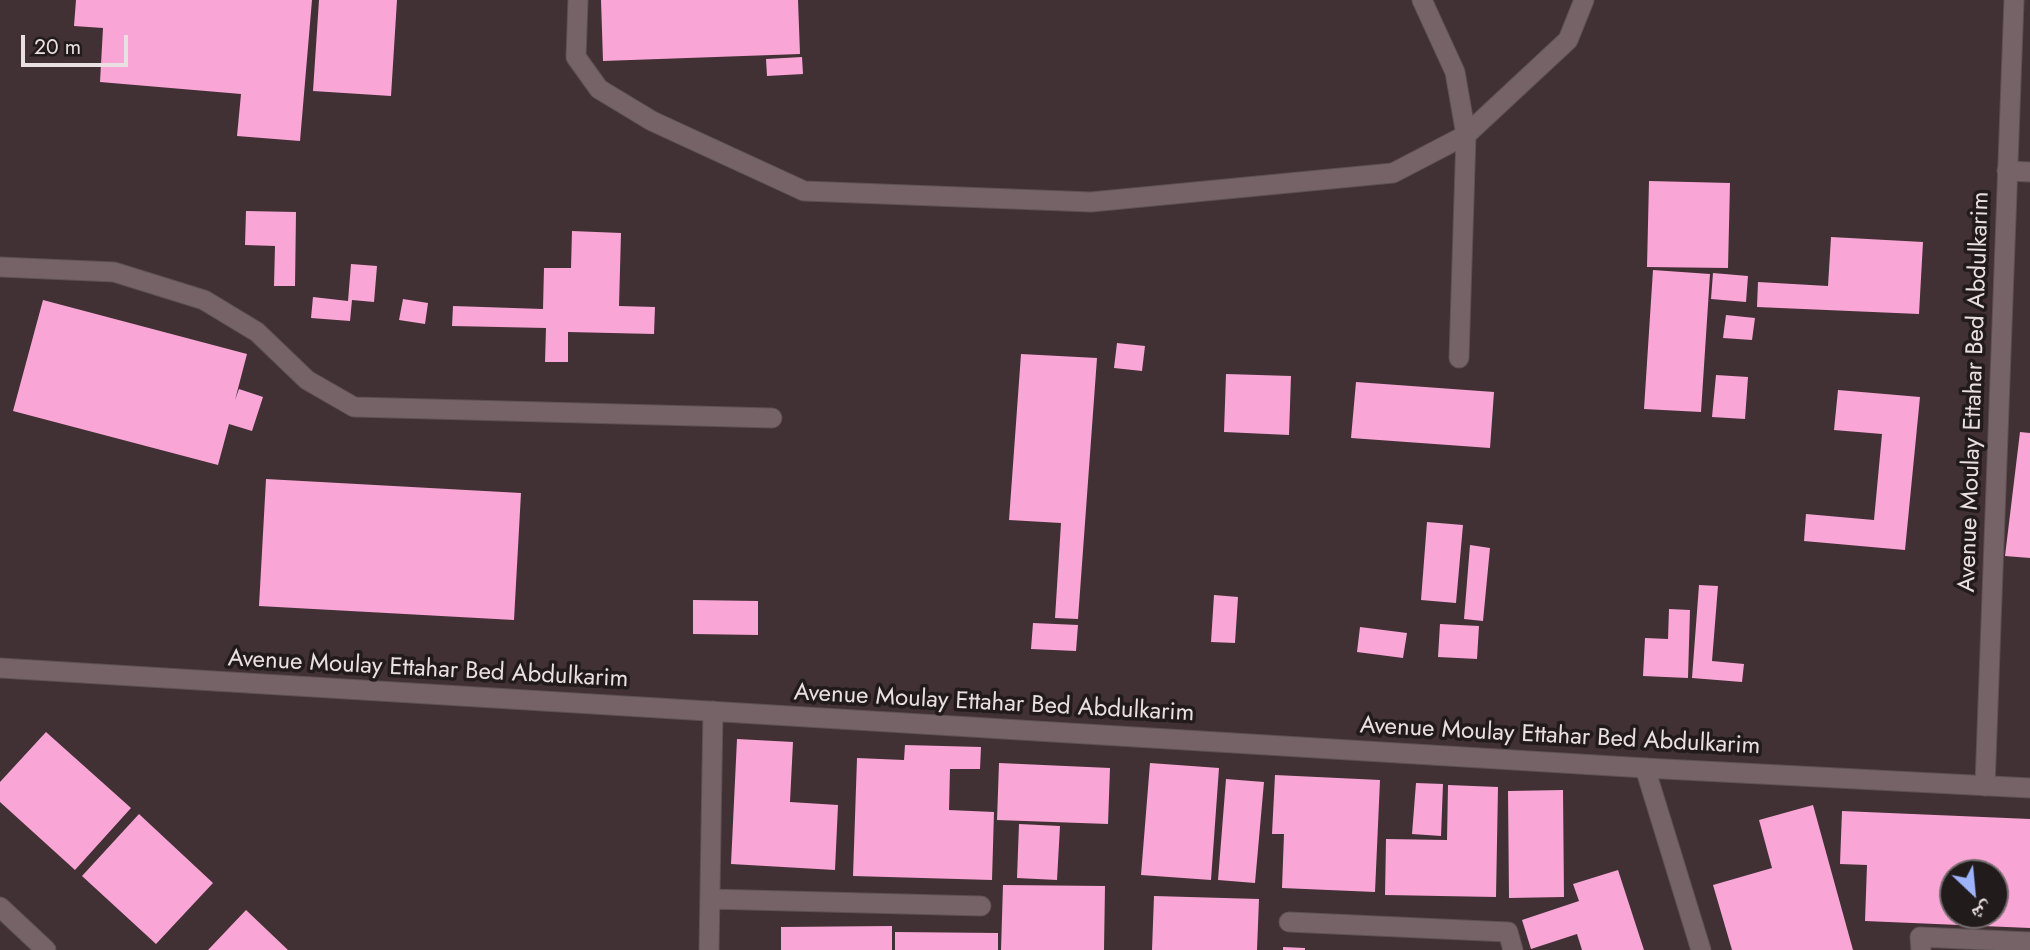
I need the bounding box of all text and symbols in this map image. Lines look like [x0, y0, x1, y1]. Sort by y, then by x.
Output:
scale bar [24, 21, 131, 65]
text: 20 m [34, 32, 81, 62]
street label: Avenue Moulay Ettahar Bed Abdulkarim [1954, 191, 1996, 593]
street label: Avenue Moulay Ettahar Bed Abdulkarim [227, 645, 629, 695]
street label: Avenue Moulay Ettahar Bed Abdulkarim [793, 679, 1195, 729]
street label: Avenue Moulay Ettahar Bed Abdulkarim [1359, 712, 1761, 762]
north arrow [1939, 859, 2009, 929]
text: ش [1968, 895, 1998, 928]

